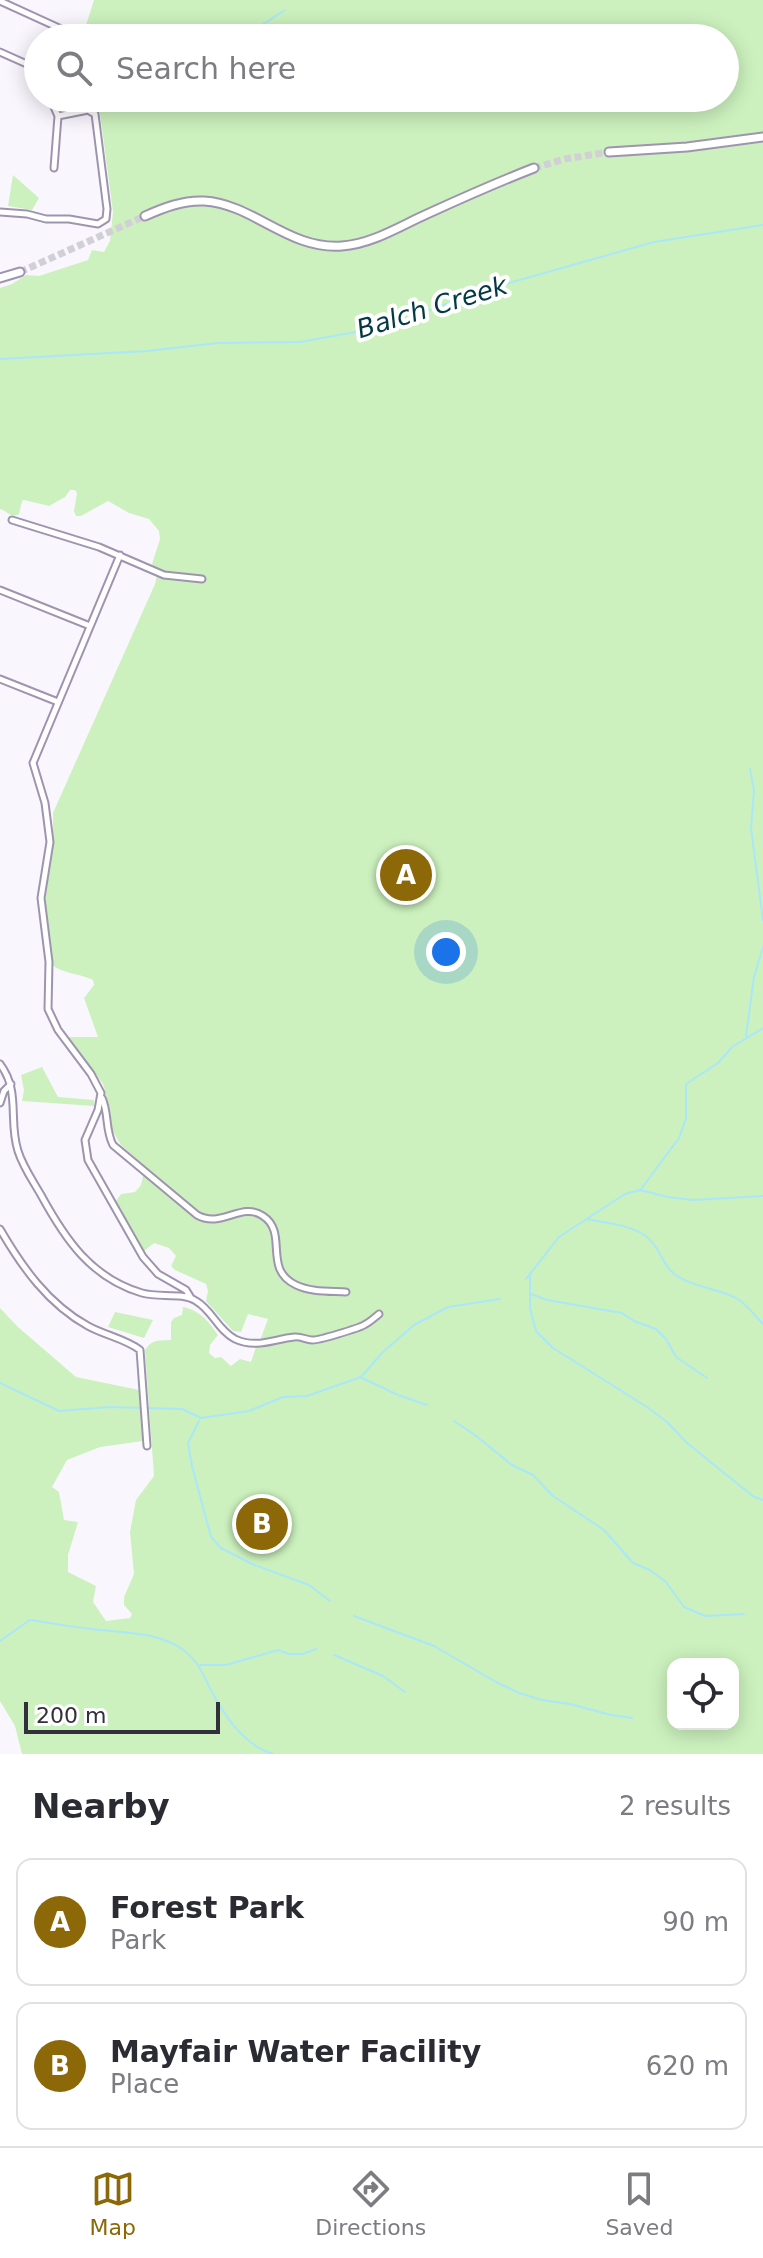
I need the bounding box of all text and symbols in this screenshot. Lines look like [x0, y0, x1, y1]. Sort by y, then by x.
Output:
search box [24, 24, 739, 112]
icon: search [52, 46, 96, 90]
text: Search here [116, 51, 296, 86]
water label: Balch Creek [353, 270, 512, 344]
pin: A [380, 845, 432, 905]
your location [426, 932, 466, 972]
pin: B [236, 1494, 288, 1554]
map controls [667, 1658, 739, 1730]
button: locate [667, 1658, 739, 1730]
scale bar [24, 1698, 220, 1734]
text: 200 m [36, 1703, 106, 1728]
text: Nearby [32, 1786, 170, 1826]
text: 2 results [619, 1791, 731, 1821]
text: Forest Park [110, 1890, 304, 1925]
text: A [50, 1907, 70, 1937]
text: 90 m [662, 1907, 729, 1937]
text: Park [110, 1925, 166, 1955]
text: Mayfair Water Facility [110, 2034, 481, 2069]
text: B [50, 2051, 70, 2081]
text: 620 m [646, 2051, 729, 2081]
text: Place [110, 2069, 179, 2099]
tab: Map [90, 2167, 136, 2240]
tab: Directions [315, 2167, 426, 2240]
tab: Saved [605, 2167, 673, 2240]

